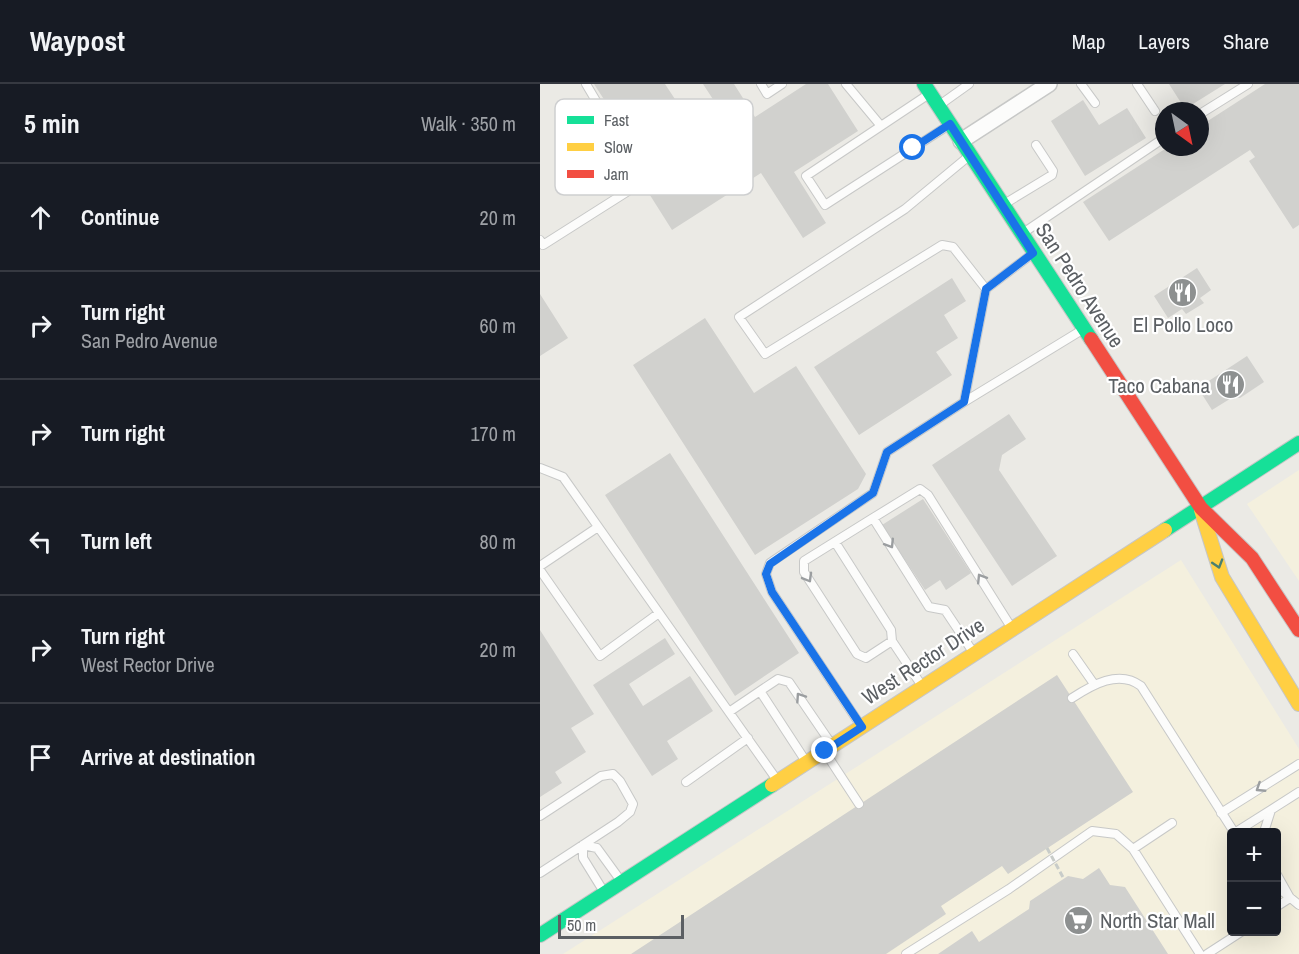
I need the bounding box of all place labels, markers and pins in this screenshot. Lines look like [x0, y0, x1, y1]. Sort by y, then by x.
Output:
restaurant icon: El Pollo Loco [1167, 277, 1199, 309]
place label: El Pollo Loco [1133, 310, 1233, 339]
restaurant icon: Taco Cabana [1215, 369, 1247, 401]
place label: Taco Cabana [1108, 371, 1210, 400]
supermarket icon: North Star Mall [1063, 904, 1095, 936]
place label: North Star Mall [1100, 906, 1215, 935]

